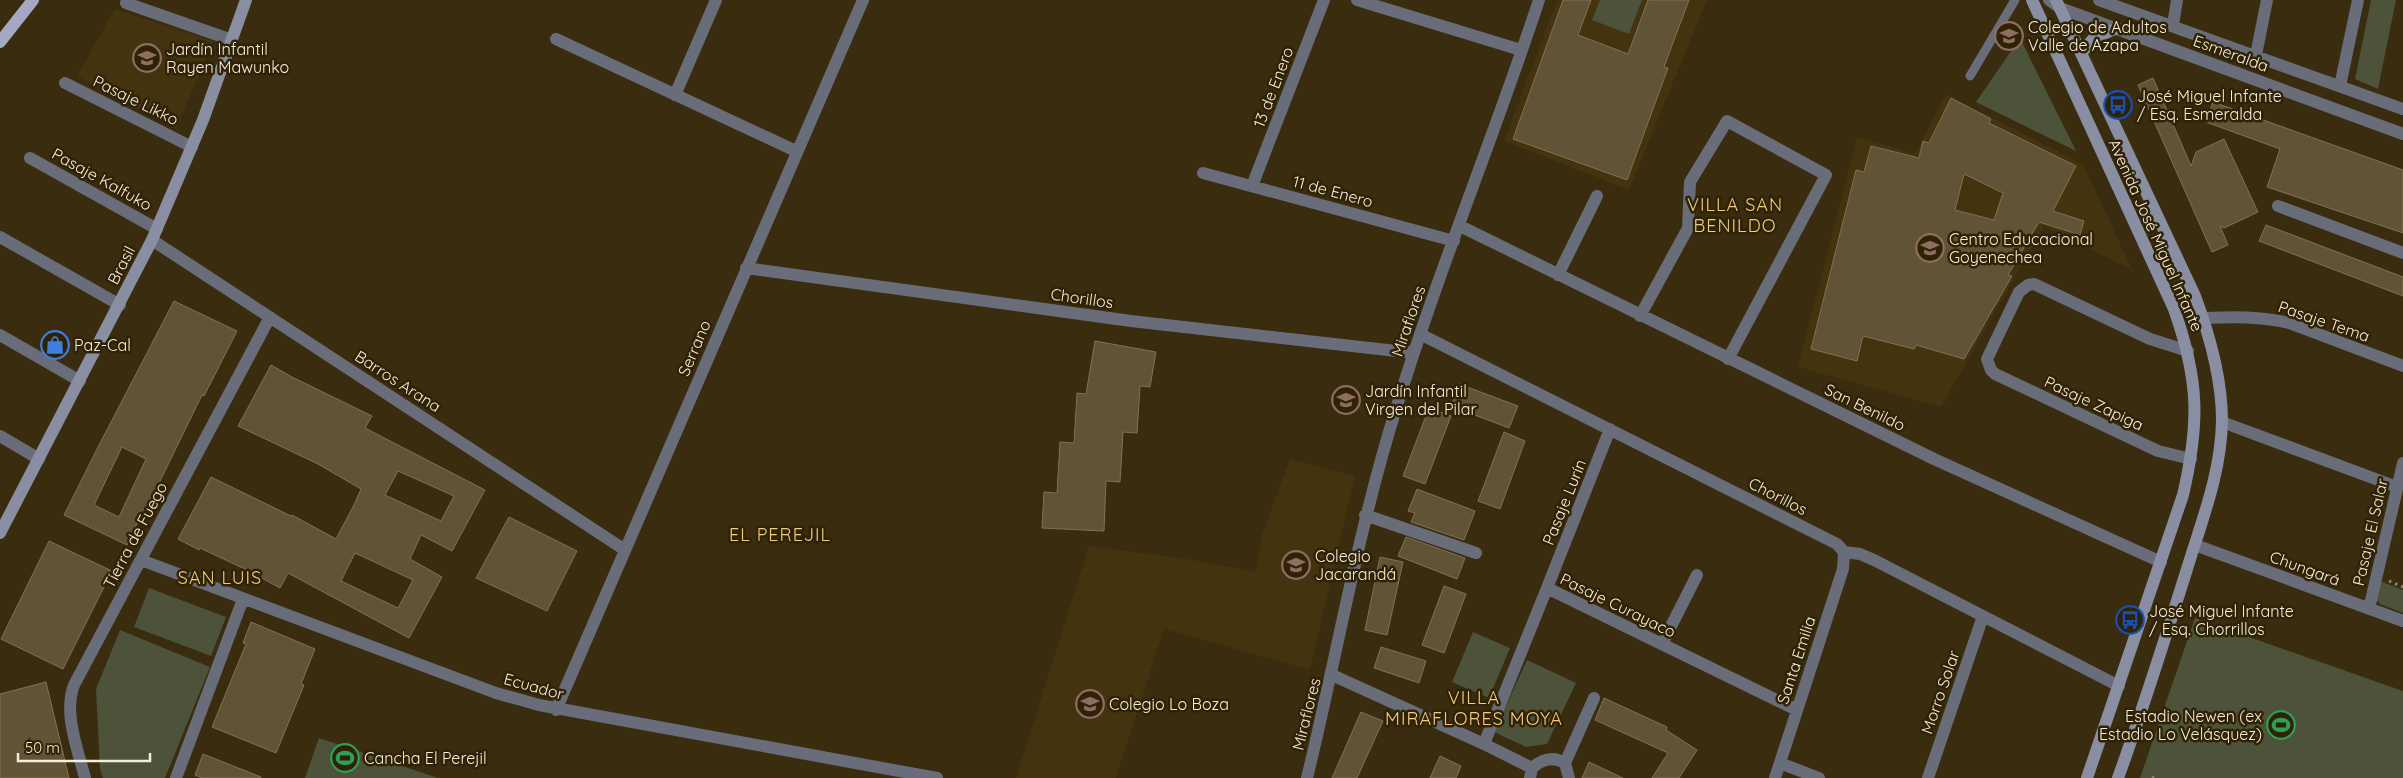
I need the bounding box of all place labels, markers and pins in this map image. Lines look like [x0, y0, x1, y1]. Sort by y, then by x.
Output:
place label: Colegio de Adultos Valle de Azapa [2028, 17, 2167, 55]
school or university icon: Colegio de Adultos Valle de Azapa [1994, 21, 2024, 51]
place label: Jardín Infantil Rayen Mawunko [166, 39, 289, 77]
school or university icon: Jardín Infantil Rayen Mawunko [132, 43, 162, 73]
place label: José Miguel Infante / Esq. Esmeralda [2137, 86, 2282, 124]
bus stop icon: José Miguel Infante / Esq. Esmeralda [2103, 90, 2133, 120]
place label: Centro Educacional Goyenechea [1949, 229, 2093, 267]
school or university icon: Centro Educacional Goyenechea [1915, 233, 1945, 263]
shop icon: Paz-Cal [40, 330, 70, 360]
place label: Paz-Cal [74, 335, 131, 355]
place label: Jardín Infantil Virgen del Pilar [1365, 381, 1477, 419]
school or university icon: Jardín Infantil Virgen del Pilar [1331, 385, 1361, 415]
place label: Colegio Jacarandá [1315, 546, 1396, 584]
school or university icon: Colegio Jacarandá [1281, 550, 1311, 580]
place label: José Miguel Infante / Esq. Chorrillos [2149, 601, 2294, 639]
bus stop icon: José Miguel Infante / Esq. Chorrillos [2115, 605, 2145, 635]
school or university icon: Colegio Lo Boza [1075, 689, 1105, 719]
place label: Colegio Lo Boza [1109, 694, 1229, 714]
place label: Estadio Newen (ex Estadio Lo Velásquez) [2099, 706, 2262, 744]
sports icon: Estadio Newen (ex Estadio Lo Velásquez) [2266, 710, 2296, 740]
sports icon: Cancha El Perejil [330, 743, 360, 773]
place label: Cancha El Perejil [364, 748, 487, 768]

